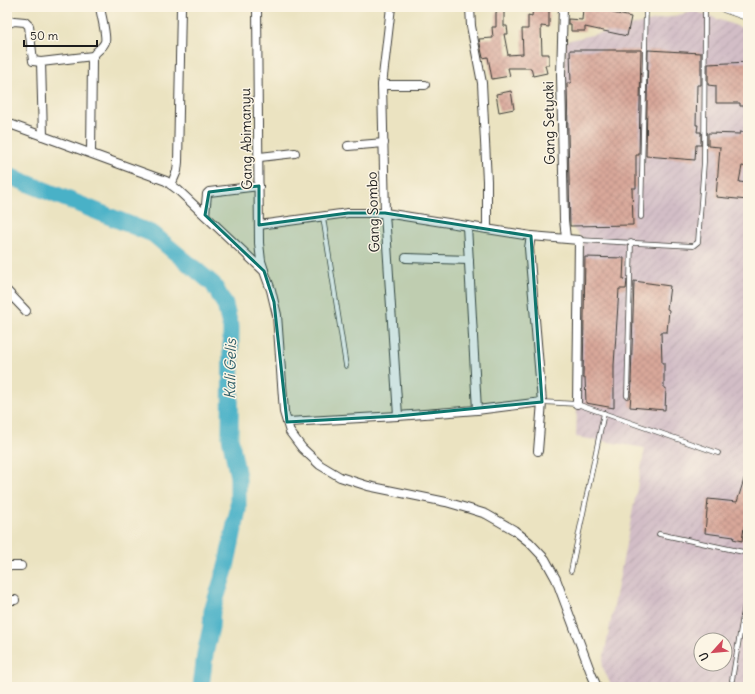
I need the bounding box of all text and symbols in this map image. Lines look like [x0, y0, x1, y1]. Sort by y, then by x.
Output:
scale bar [24, 22, 97, 48]
text: 50 m [30, 28, 59, 43]
street label: Gang Setyaki [539, 81, 559, 165]
street label: Gang Abimanyu [236, 88, 256, 190]
street label: Gang Sombo [363, 171, 383, 253]
water label: Kali Gelis [220, 337, 240, 399]
north arrow [693, 632, 733, 672]
text: U [696, 650, 712, 663]

